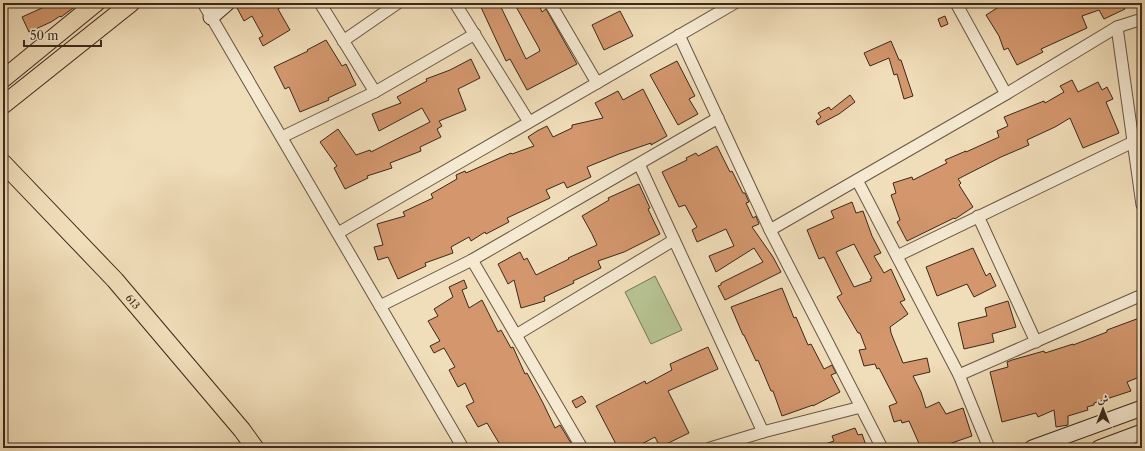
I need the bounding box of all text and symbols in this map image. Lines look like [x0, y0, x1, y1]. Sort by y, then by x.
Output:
scale bar [24, 22, 101, 48]
text: 50 m [30, 28, 59, 43]
street label: 613 [123, 292, 143, 312]
north arrow [1083, 389, 1123, 429]
text: ش [1098, 392, 1109, 406]

